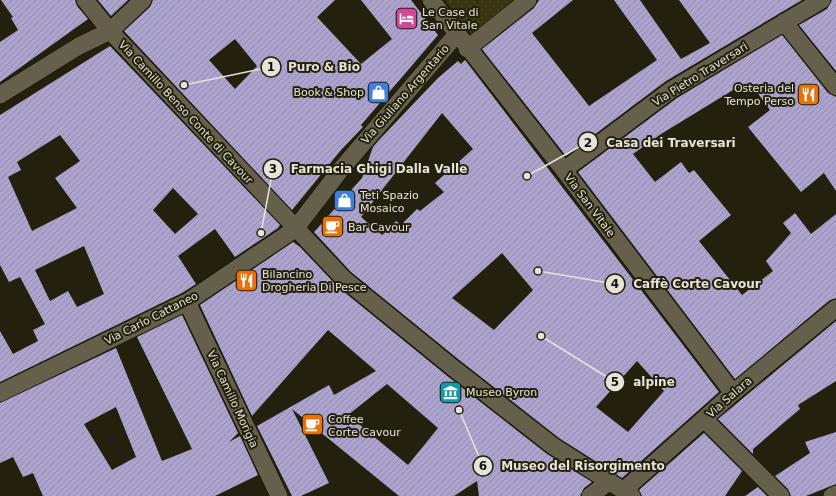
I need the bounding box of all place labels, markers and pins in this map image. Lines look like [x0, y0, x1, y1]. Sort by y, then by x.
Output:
hotel icon: Le Case di San Vitale [393, 5, 419, 31]
place label: Le Case di San Vitale [422, 6, 479, 32]
callout: Puro & Bio [261, 55, 368, 79]
shop icon: Book & Shop [366, 79, 392, 105]
restaurant icon: Osteria del Tempo Perso [796, 81, 822, 107]
place label: Osteria del Tempo Perso [723, 82, 794, 108]
place label: Book & Shop [293, 86, 364, 99]
callout: Casa dei Traversari [578, 130, 743, 154]
callout: Farmacia Ghigi Dalla Valle [263, 157, 475, 181]
shop icon: Teti Spazio Mosaico [331, 188, 357, 214]
place label: Teti Spazio Mosaico [359, 189, 419, 215]
cafe icon: Bar Cavour [319, 214, 345, 240]
place label: Bar Cavour [348, 221, 410, 234]
restaurant icon: Bilancino Drogheria Di Pesce [234, 267, 260, 293]
place label: Bilancino Drogheria Di Pesce [262, 268, 367, 294]
callout: Caffè Corte Cavour [605, 272, 769, 296]
callout: alpine [605, 370, 683, 394]
museum icon: Museo Byron [438, 379, 464, 405]
place label: Museo Byron [466, 386, 537, 399]
cafe icon: Coffee Corte Cavour [299, 412, 325, 438]
place label: Coffee Corte Cavour [328, 413, 401, 439]
callout: Museo del Risorgimento [473, 454, 673, 478]

